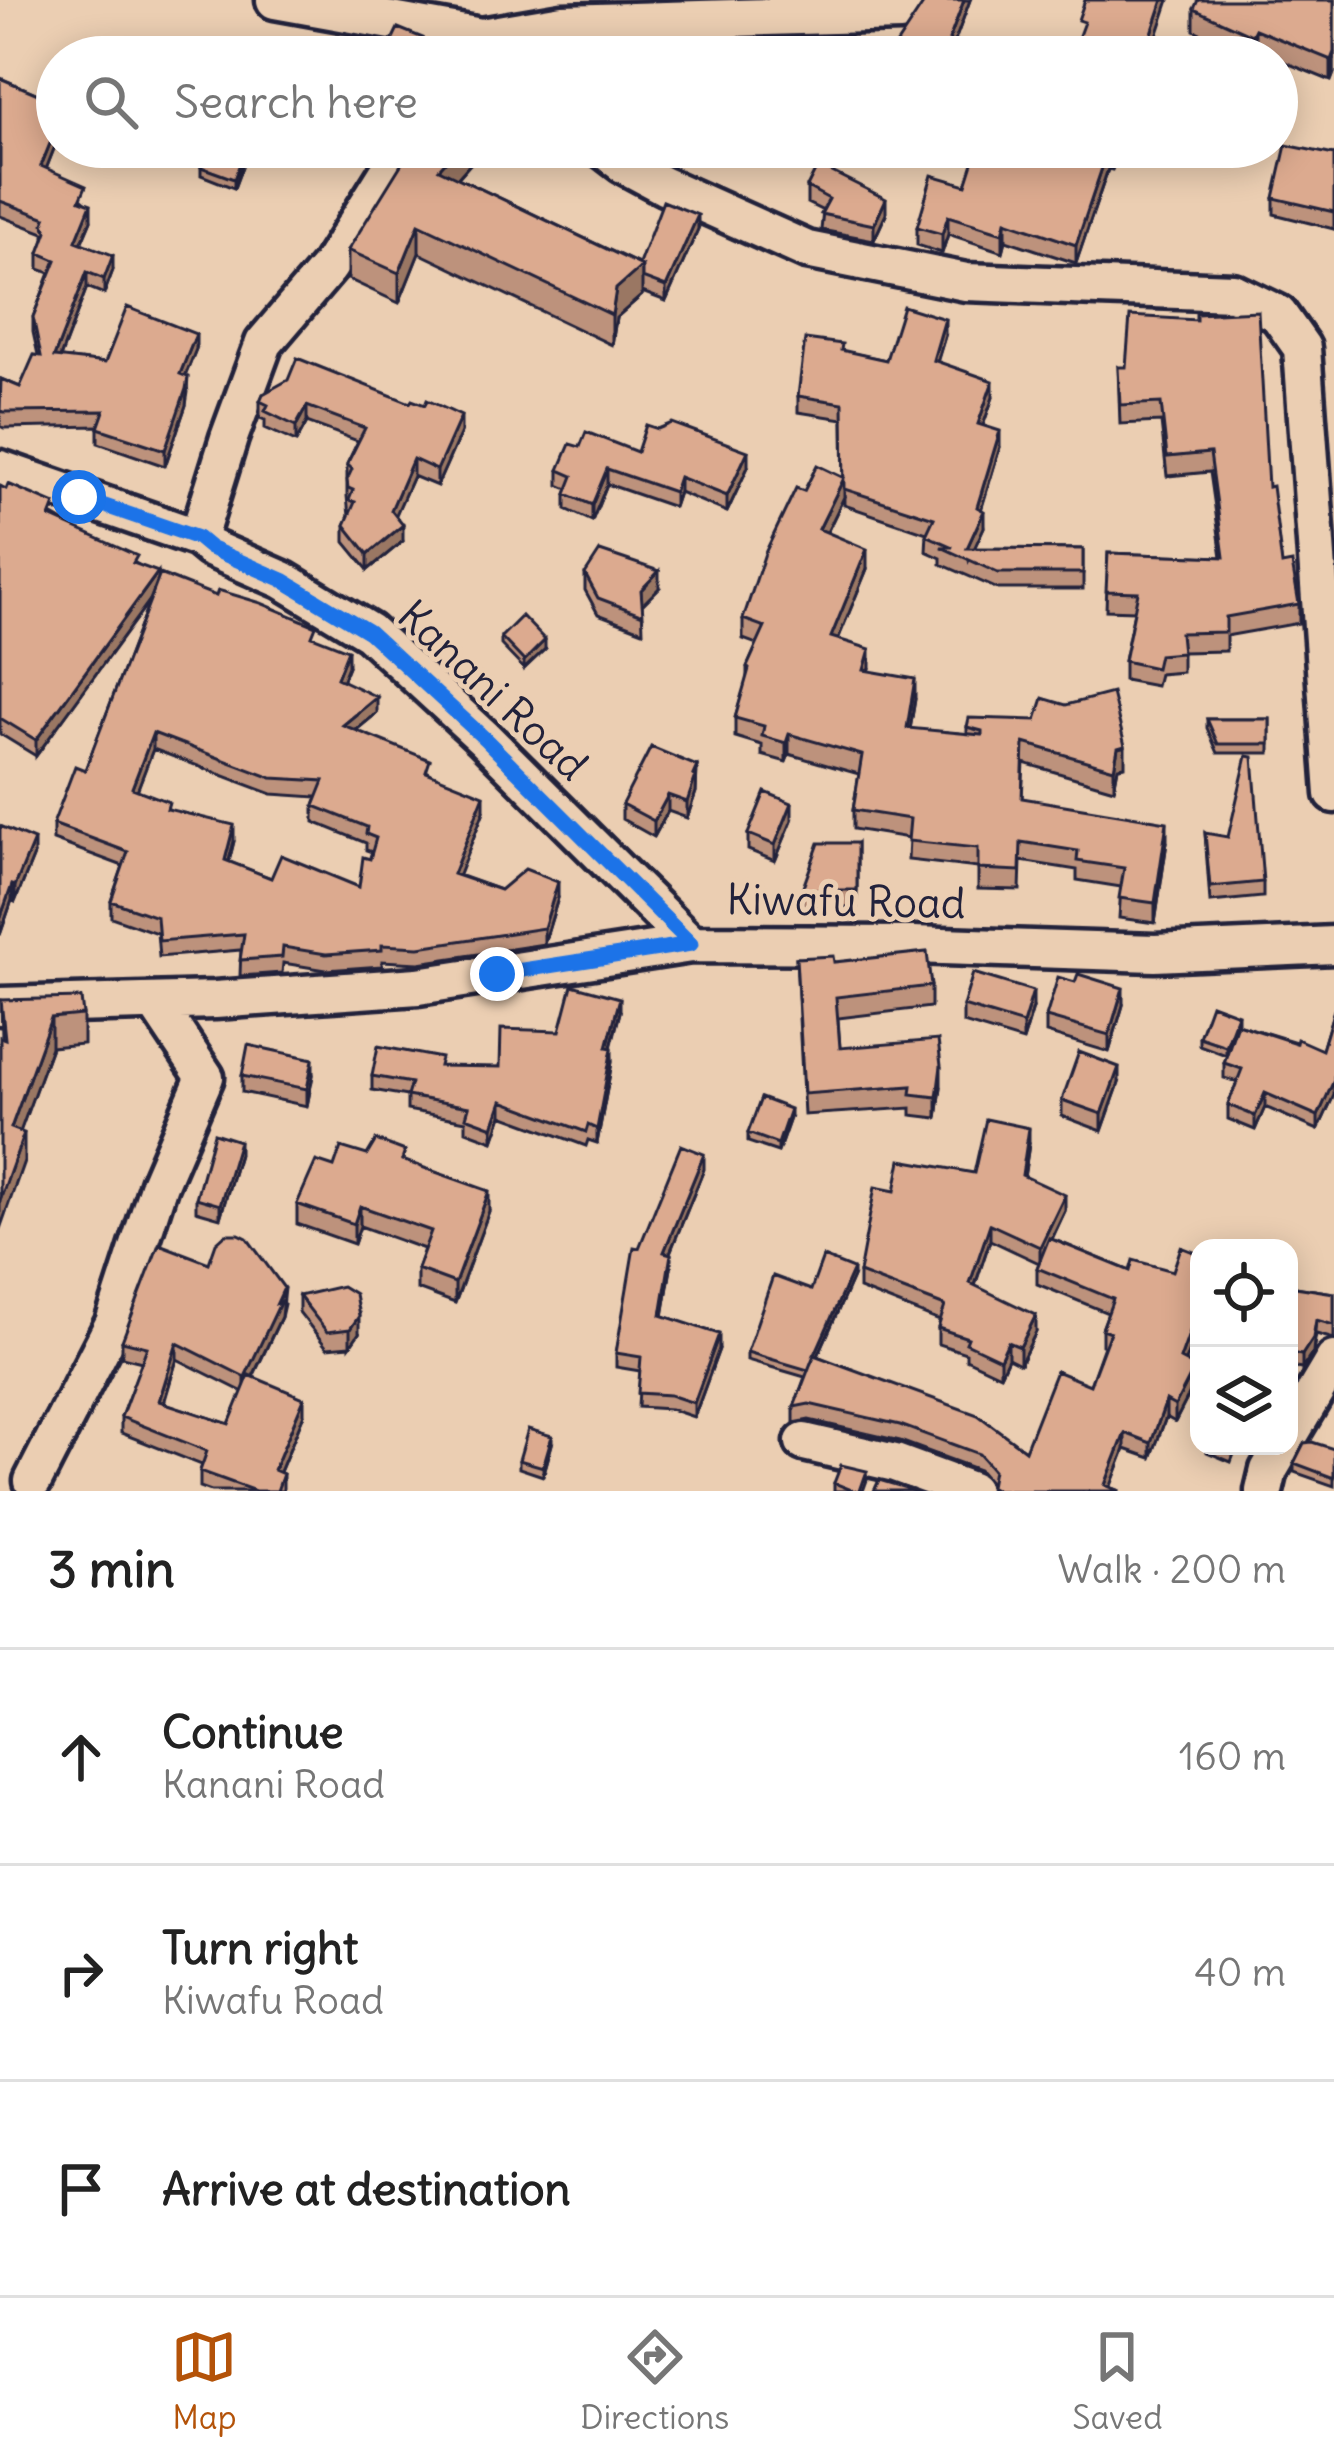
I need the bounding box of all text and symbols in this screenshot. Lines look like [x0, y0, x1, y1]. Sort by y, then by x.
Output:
search box [36, 36, 1298, 168]
icon: search [78, 69, 144, 135]
text: Search here [174, 74, 418, 130]
route start [52, 470, 106, 524]
street label: Kanani Road [387, 589, 599, 791]
street label: Kiwafu Road [726, 873, 966, 929]
route end [470, 947, 524, 1001]
map controls [1190, 1239, 1298, 1455]
button: locate [1190, 1239, 1298, 1347]
button: layers [1190, 1347, 1298, 1455]
text: 3 min [48, 1537, 175, 1601]
text: Walk · 200 m [1058, 1545, 1286, 1594]
text: Continue [162, 1704, 344, 1760]
icon: ahead [48, 1724, 114, 1790]
text: 160 m [1179, 1732, 1286, 1781]
text: Kanani Road [162, 1760, 385, 1809]
text: Turn right [162, 1920, 358, 1976]
icon: right [48, 1940, 114, 2006]
text: 40 m [1194, 1948, 1286, 1997]
text: Kiwafu Road [162, 1976, 384, 2025]
icon: arrive [48, 2156, 114, 2222]
text: Arrive at destination [162, 2161, 571, 2217]
tab: Map [171, 2324, 237, 2438]
tab: Directions [580, 2324, 729, 2438]
tab: Saved [1072, 2324, 1163, 2438]

